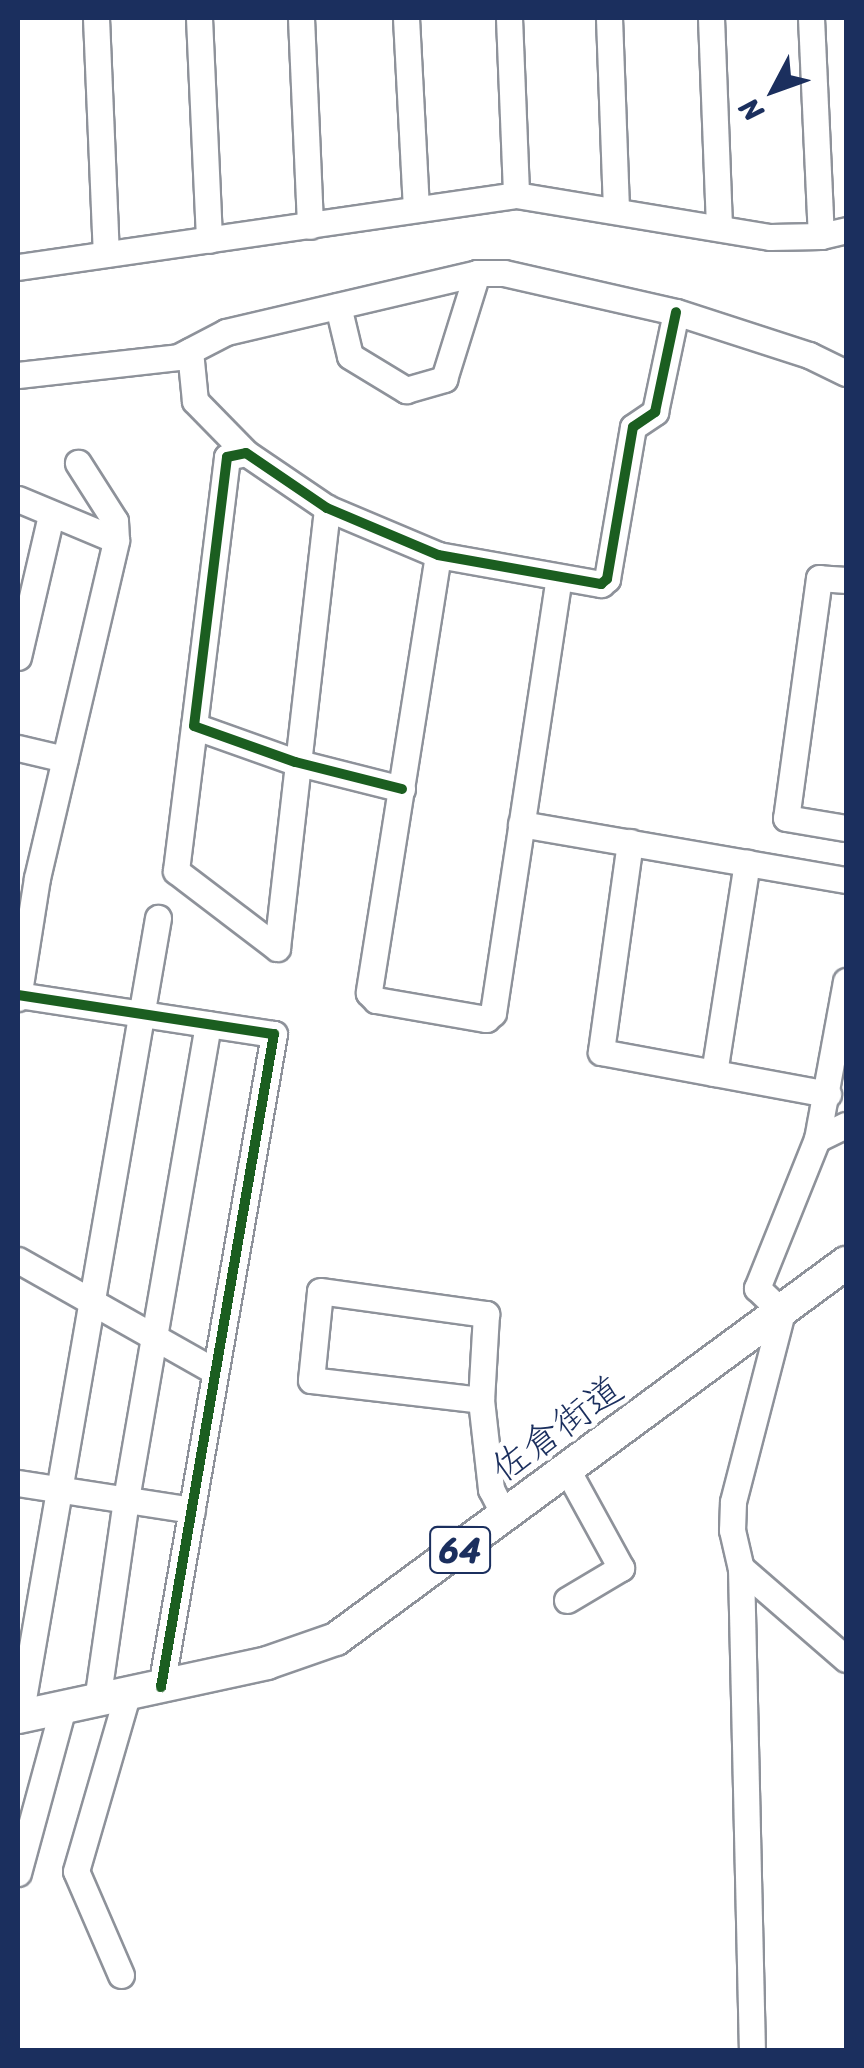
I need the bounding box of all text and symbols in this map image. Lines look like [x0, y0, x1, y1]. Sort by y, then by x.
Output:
north arrow [724, 40, 824, 140]
text: N [726, 87, 776, 133]
street label: 佐倉街道 [482, 1366, 632, 1492]
road number: 64 [428, 1520, 492, 1580]

